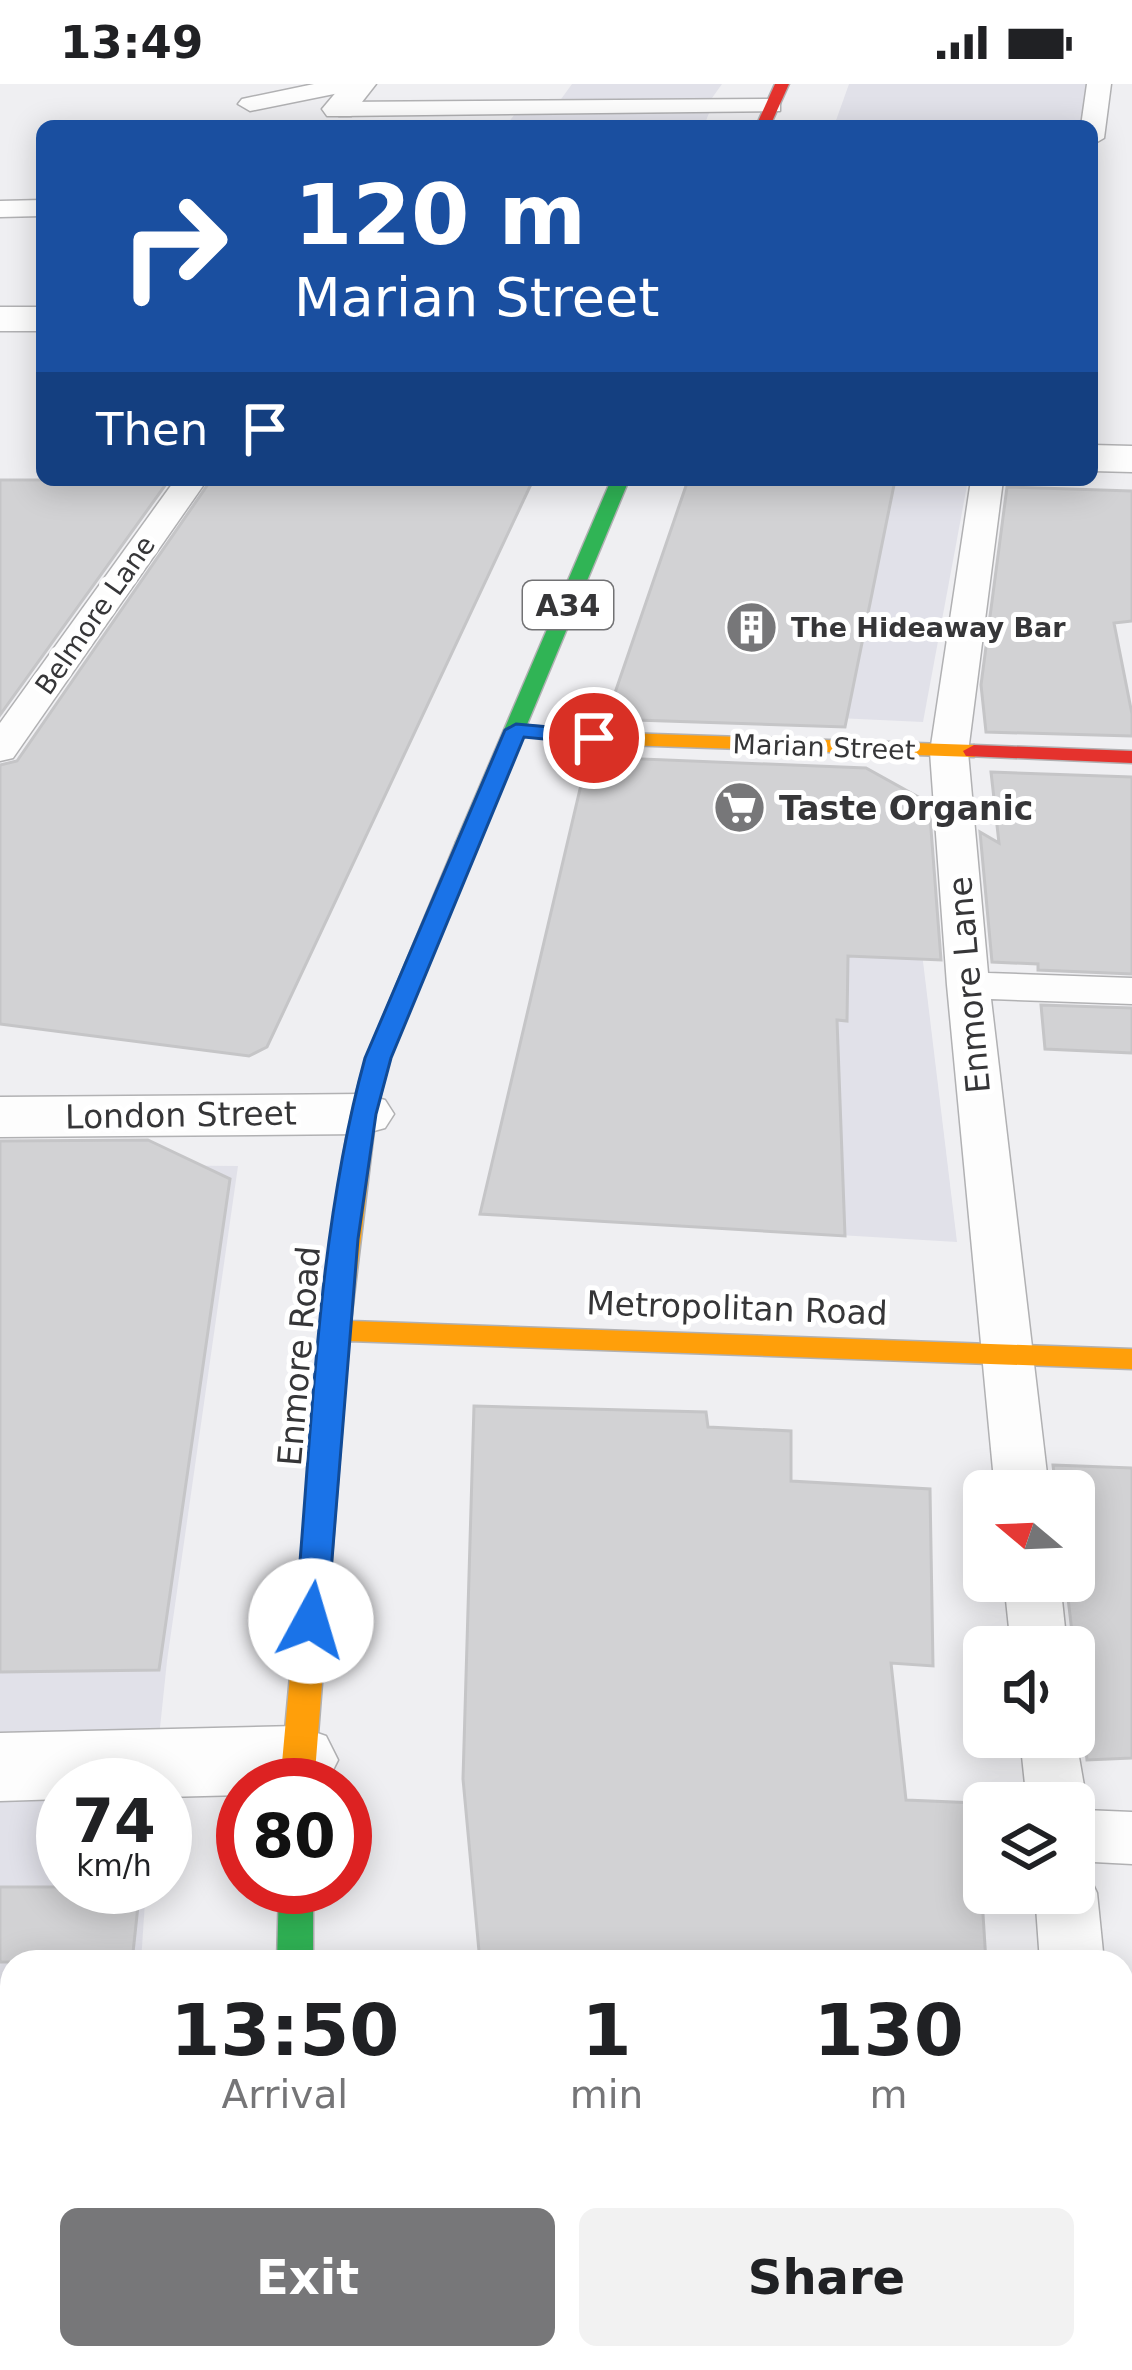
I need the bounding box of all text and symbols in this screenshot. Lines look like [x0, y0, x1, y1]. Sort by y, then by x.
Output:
text: 13:49 [60, 16, 203, 69]
text: 120 m [294, 166, 586, 264]
icon: right [96, 168, 252, 324]
text: Marian Street [294, 266, 659, 329]
icon: arrive [232, 396, 298, 462]
text: Then [96, 403, 208, 456]
street label: Belmore Lane [29, 530, 161, 700]
road number: A34 [523, 581, 613, 629]
building icon: The Hideaway Bar [724, 599, 780, 655]
place label: The Hideaway Bar [791, 612, 1066, 643]
pin [543, 687, 645, 789]
icon: arrive [561, 705, 627, 771]
street label: Marian Street [732, 728, 916, 766]
supermarket icon: Taste Organic [712, 780, 768, 836]
place label: Taste Organic [779, 789, 1033, 828]
street label: Enmore Lane [940, 875, 998, 1095]
street label: London Street [65, 1093, 297, 1137]
street label: Enmore Road [270, 1244, 328, 1468]
street label: Metropolitan Road [586, 1283, 888, 1333]
north arrow [963, 1470, 1095, 1602]
map controls [963, 1470, 1095, 1914]
position arrow [248, 1558, 374, 1684]
button: sound [963, 1626, 1095, 1758]
speed limit sign: 80 [216, 1758, 372, 1914]
button: layers [963, 1782, 1095, 1914]
text: 74 [72, 1786, 156, 1856]
text: km/h [76, 1848, 152, 1883]
text: 13:50 [170, 1988, 399, 2072]
text: 1 [581, 1988, 631, 2072]
text: 130 [813, 1988, 964, 2072]
text: Arrival [221, 2072, 348, 2117]
text: min [570, 2072, 643, 2117]
text: m [870, 2072, 908, 2117]
button: Exit [60, 2208, 555, 2346]
button: Share [579, 2208, 1074, 2346]

